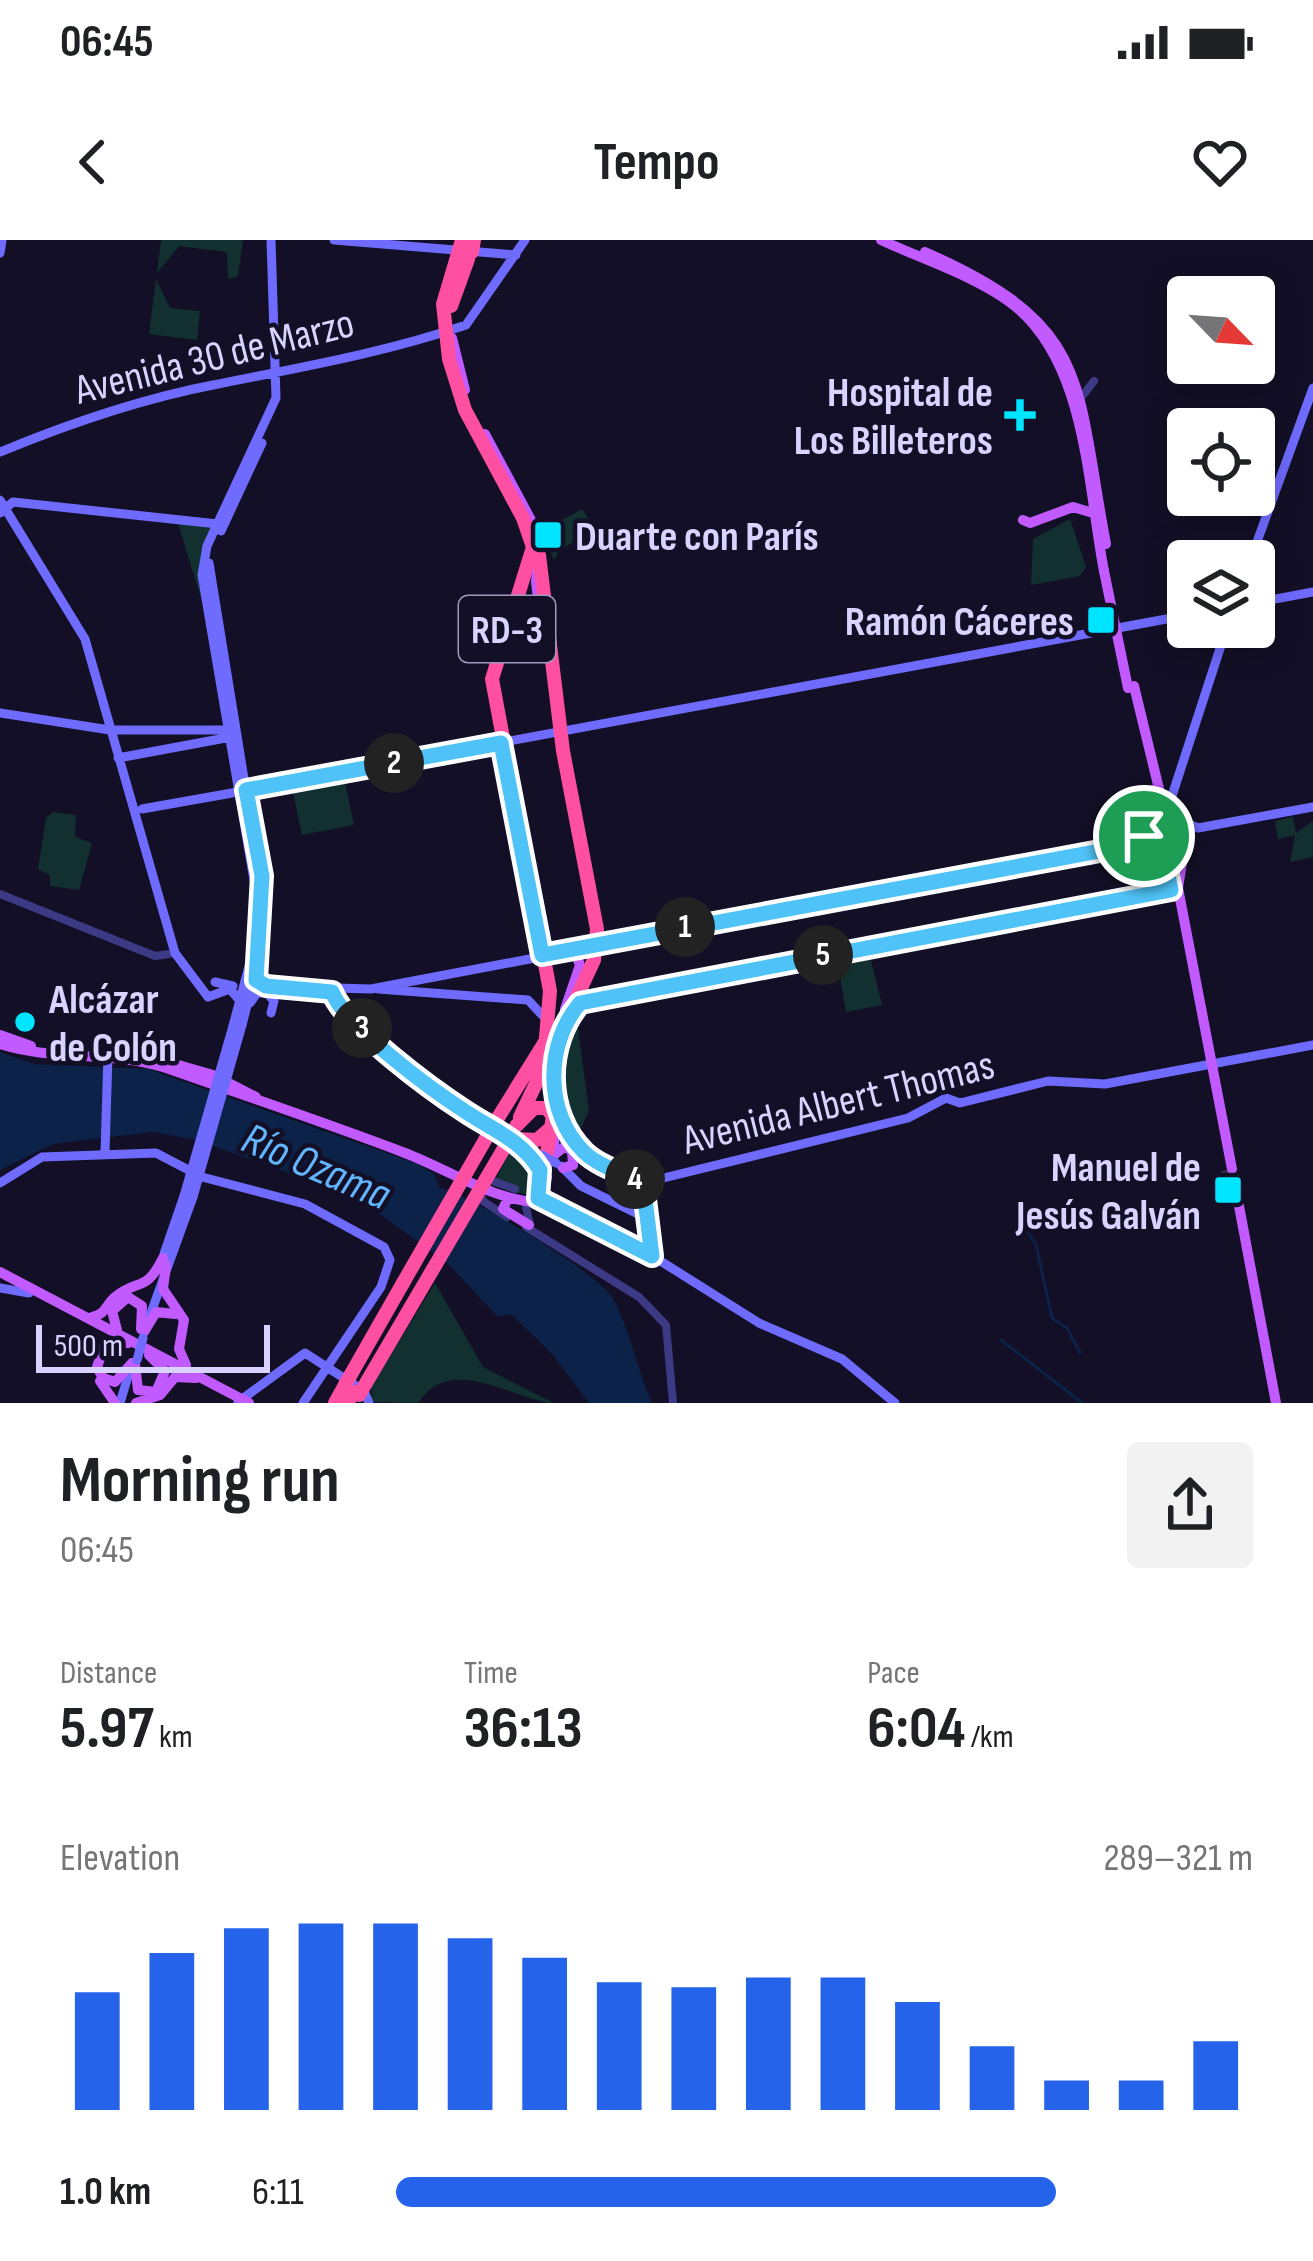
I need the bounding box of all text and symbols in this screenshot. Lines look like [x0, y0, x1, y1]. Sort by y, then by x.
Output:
text: 06:45 [60, 15, 153, 70]
icon: back [60, 129, 126, 195]
icon: heart [1187, 129, 1253, 195]
text: Tempo [593, 130, 720, 195]
north arrow [1167, 276, 1275, 384]
map controls [1167, 276, 1275, 648]
street label: Avenida 30 de Marzo [69, 298, 359, 417]
place label: Hospital de Los Billeteros [794, 368, 993, 467]
marker: Hospital de Los Billeteros [1004, 399, 1036, 431]
button: locate [1167, 408, 1275, 516]
place label: Duarte con París [575, 512, 819, 563]
marker: Duarte con París [532, 519, 564, 551]
button: layers [1167, 540, 1275, 648]
road number: RD-3 [459, 596, 555, 662]
place label: Ramón Cáceres [845, 597, 1074, 648]
marker: Ramón Cáceres [1085, 604, 1117, 636]
pin: 2 [364, 733, 424, 793]
text: 2 [387, 743, 401, 783]
pin [1093, 785, 1195, 887]
icon: arrive [1111, 803, 1177, 869]
pin: 1 [655, 897, 715, 957]
text: 1 [679, 907, 691, 947]
pin: 5 [793, 925, 853, 985]
text: 5 [816, 935, 830, 975]
place label: Alcázar de Colón [48, 975, 177, 1074]
pin: 3 [332, 998, 392, 1058]
text: 3 [355, 1008, 369, 1048]
marker: Alcázar de Colón [12, 1009, 38, 1035]
street label: Avenida Albert Thomas [676, 1040, 1000, 1167]
water label: Río Ozama [234, 1112, 398, 1223]
place label: Manuel de Jesús Galván [1015, 1143, 1201, 1242]
pin: 4 [605, 1149, 665, 1209]
text: 4 [627, 1159, 643, 1199]
marker: Manuel de Jesús Galván [1212, 1174, 1244, 1206]
scale bar [36, 1319, 270, 1372]
text: 500 m [54, 1326, 123, 1366]
text: Morning run [60, 1442, 340, 1521]
button: share [1127, 1442, 1253, 1568]
text: 06:45 [60, 1527, 134, 1574]
text: Distance [60, 1653, 157, 1693]
text: Time [464, 1653, 518, 1693]
text: Pace [867, 1653, 920, 1693]
text: 5.97 [60, 1693, 154, 1765]
text: 36:13 [464, 1693, 583, 1765]
text: 6:04 [867, 1693, 965, 1765]
text: km [154, 1717, 193, 1757]
text: /km [965, 1717, 1014, 1757]
text: Elevation [60, 1835, 180, 1882]
text: 289–321 m [1103, 1835, 1253, 1882]
text: 1.0 km [60, 2169, 151, 2216]
text: 6:11 [252, 2169, 304, 2216]

